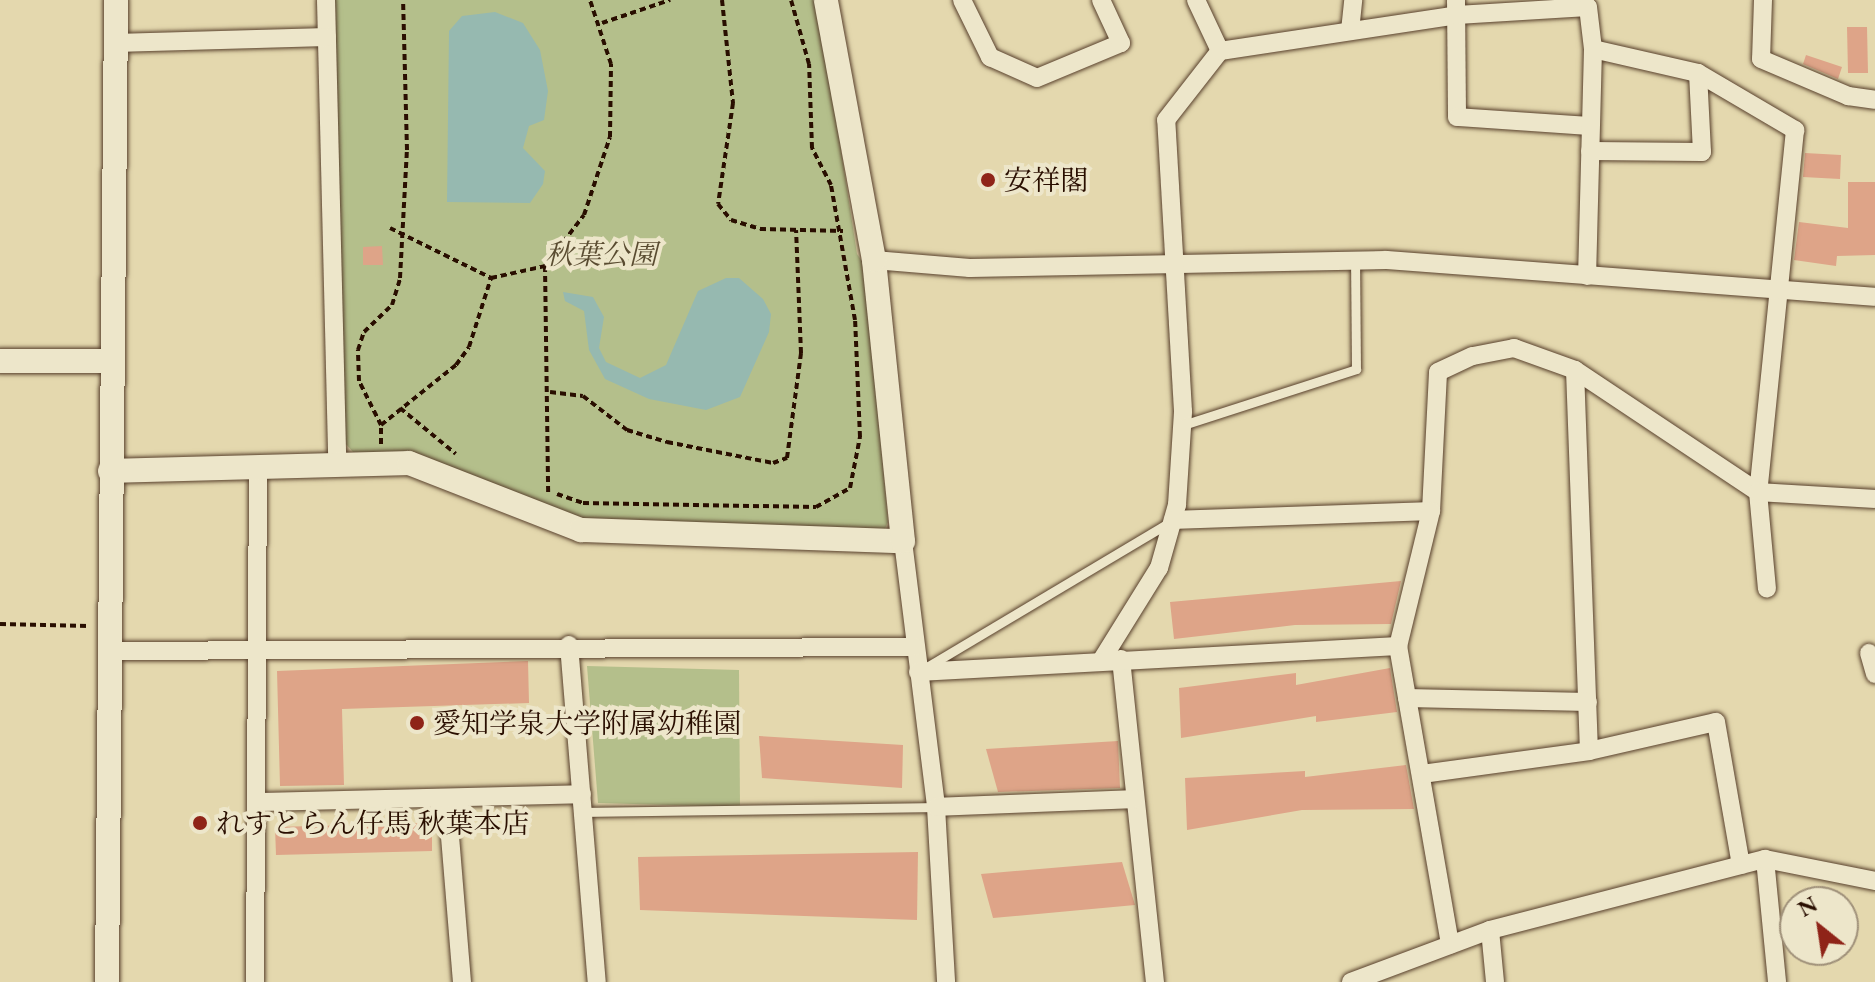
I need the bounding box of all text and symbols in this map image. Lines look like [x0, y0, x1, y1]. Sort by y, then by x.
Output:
place label: 安祥閣 [1004, 163, 1088, 197]
marker: 安祥閣 [979, 171, 997, 189]
park label: 秋葉公園 [545, 237, 657, 271]
place label: 愛知学泉大学附属幼稚園 [433, 706, 741, 740]
marker: 愛知学泉大学附属幼稚園 [408, 714, 426, 732]
place label: れすとらん仔馬 秋葉本店 [216, 806, 530, 840]
marker: れすとらん仔馬 秋葉本店 [191, 814, 209, 832]
north arrow [1779, 886, 1859, 966]
text: N [1793, 890, 1823, 924]

